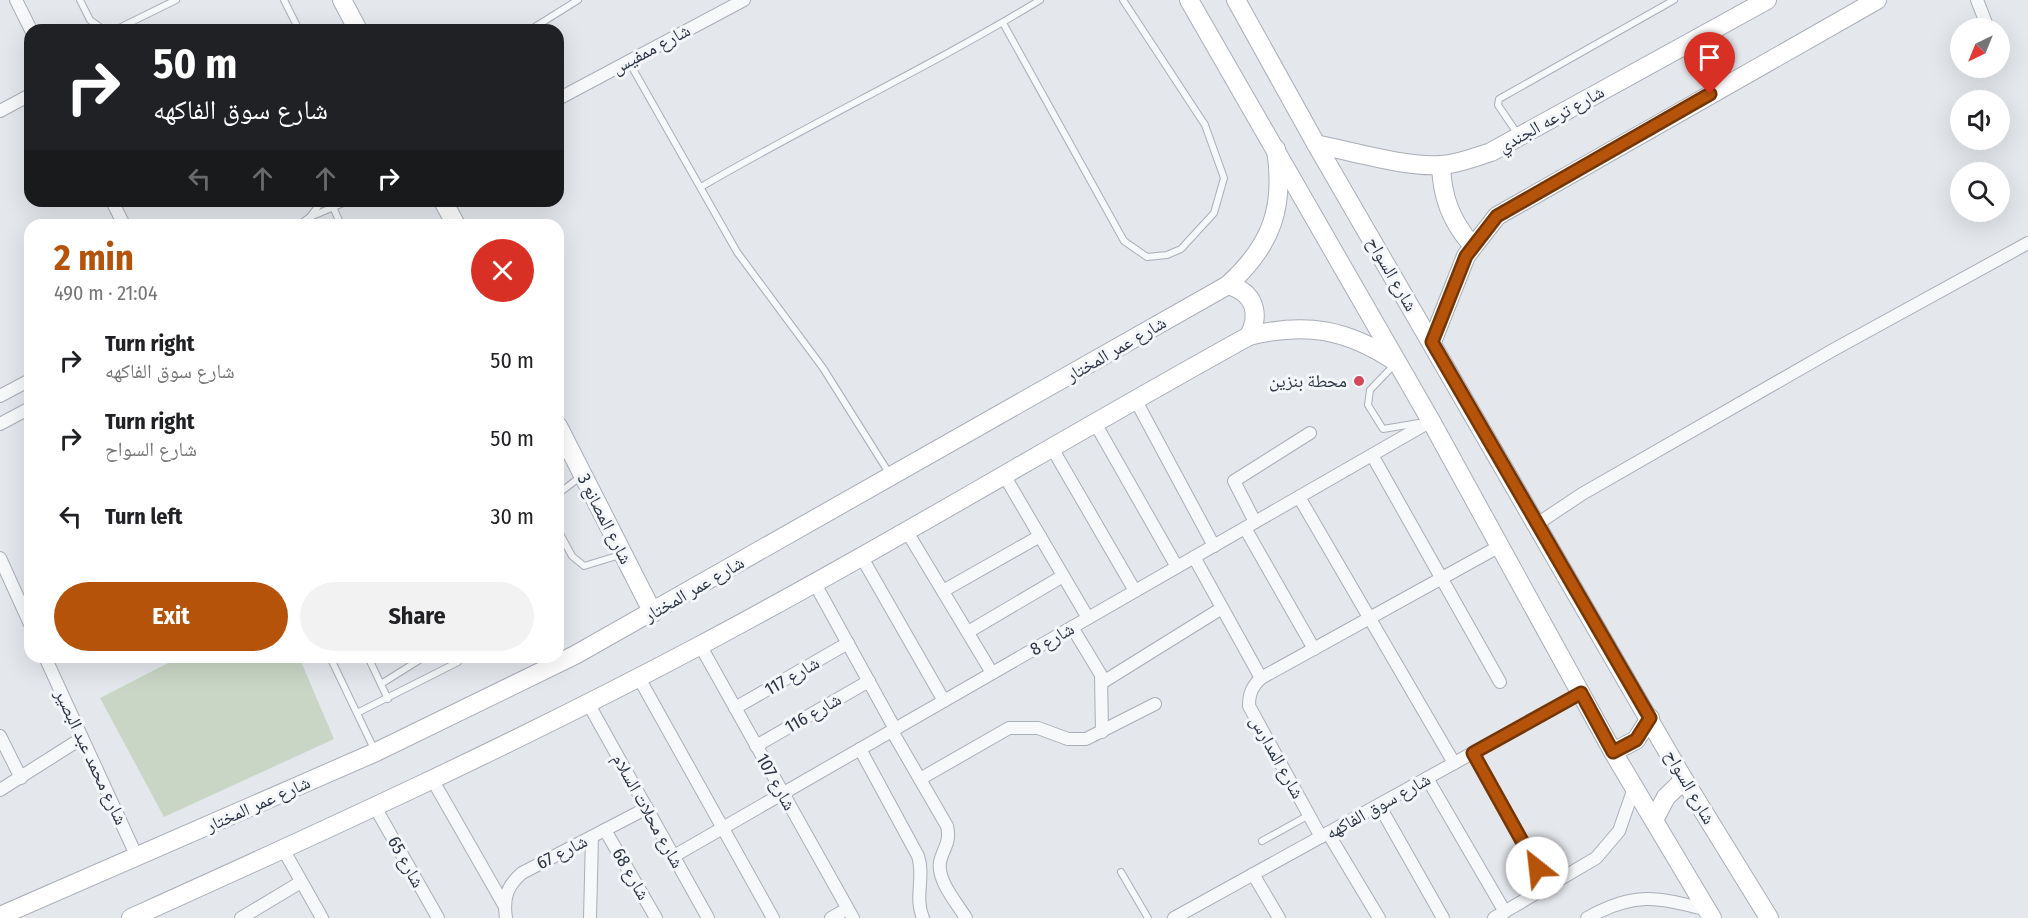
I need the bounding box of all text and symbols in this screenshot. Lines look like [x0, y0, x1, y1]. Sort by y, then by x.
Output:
north arrow [1950, 18, 2010, 78]
map controls [1950, 18, 2010, 222]
street label: شارع ممفيس [608, 19, 694, 79]
pin [1684, 32, 1735, 94]
text: 50 m [153, 39, 237, 89]
icon: arrive [1693, 41, 1726, 74]
icon: right [54, 48, 132, 126]
street label: شارع ترعه الجندي [1494, 81, 1610, 160]
button: sound [1950, 90, 2010, 150]
text: شارع سوق الفاكهه [153, 94, 328, 126]
icon: left [183, 162, 216, 195]
icon: ahead [246, 162, 279, 195]
icon: ahead [309, 162, 342, 195]
icon: right [372, 162, 405, 195]
button: search [1950, 162, 2010, 222]
street label: شارع السواح [1361, 233, 1422, 316]
text: 2 min [54, 236, 134, 280]
button: close [471, 239, 534, 302]
text: 490 m · 21:04 [54, 281, 158, 305]
street label: شارع عمر المختار [1061, 311, 1170, 387]
text: Turn right [105, 330, 194, 357]
icon: right [54, 344, 87, 377]
text: 50 m [490, 347, 534, 374]
text: شارع سوق الفاكهه [105, 359, 235, 383]
place label: محطة بنزين [1269, 370, 1347, 392]
marker: محطة بنزين [1352, 374, 1366, 388]
text: Turn right [105, 408, 194, 435]
icon: right [54, 422, 87, 455]
text: 50 m [490, 425, 534, 452]
text: شارع السواح [105, 437, 197, 461]
street label: شارع المصانع 3 [572, 470, 637, 568]
icon: left [54, 500, 87, 533]
text: Turn left [105, 503, 183, 530]
text: 30 m [491, 503, 534, 530]
street label: شارع عمر المختار [639, 551, 748, 627]
button: Exit [54, 582, 288, 651]
button: Share [300, 582, 534, 651]
street label: شارع 8 [1026, 618, 1078, 660]
street label: شارع 117 [761, 652, 823, 700]
street label: شارع محمد عبد البصير [50, 685, 132, 828]
street label: شارع 116 [781, 688, 845, 738]
street label: شارع المدارس [1245, 711, 1309, 803]
street label: شارع السواح [1659, 746, 1720, 829]
street label: شارع محلات السلام [607, 750, 689, 873]
street label: شارع 107 [751, 750, 801, 814]
street label: شارع سوق الفاكهه [1322, 768, 1434, 844]
street label: شارع عمر المختار [201, 771, 314, 837]
street label: شارع 67 [533, 830, 591, 874]
street label: شارع 65 [383, 832, 429, 892]
position arrow [1505, 836, 1569, 900]
street label: شارع 68 [607, 844, 655, 904]

